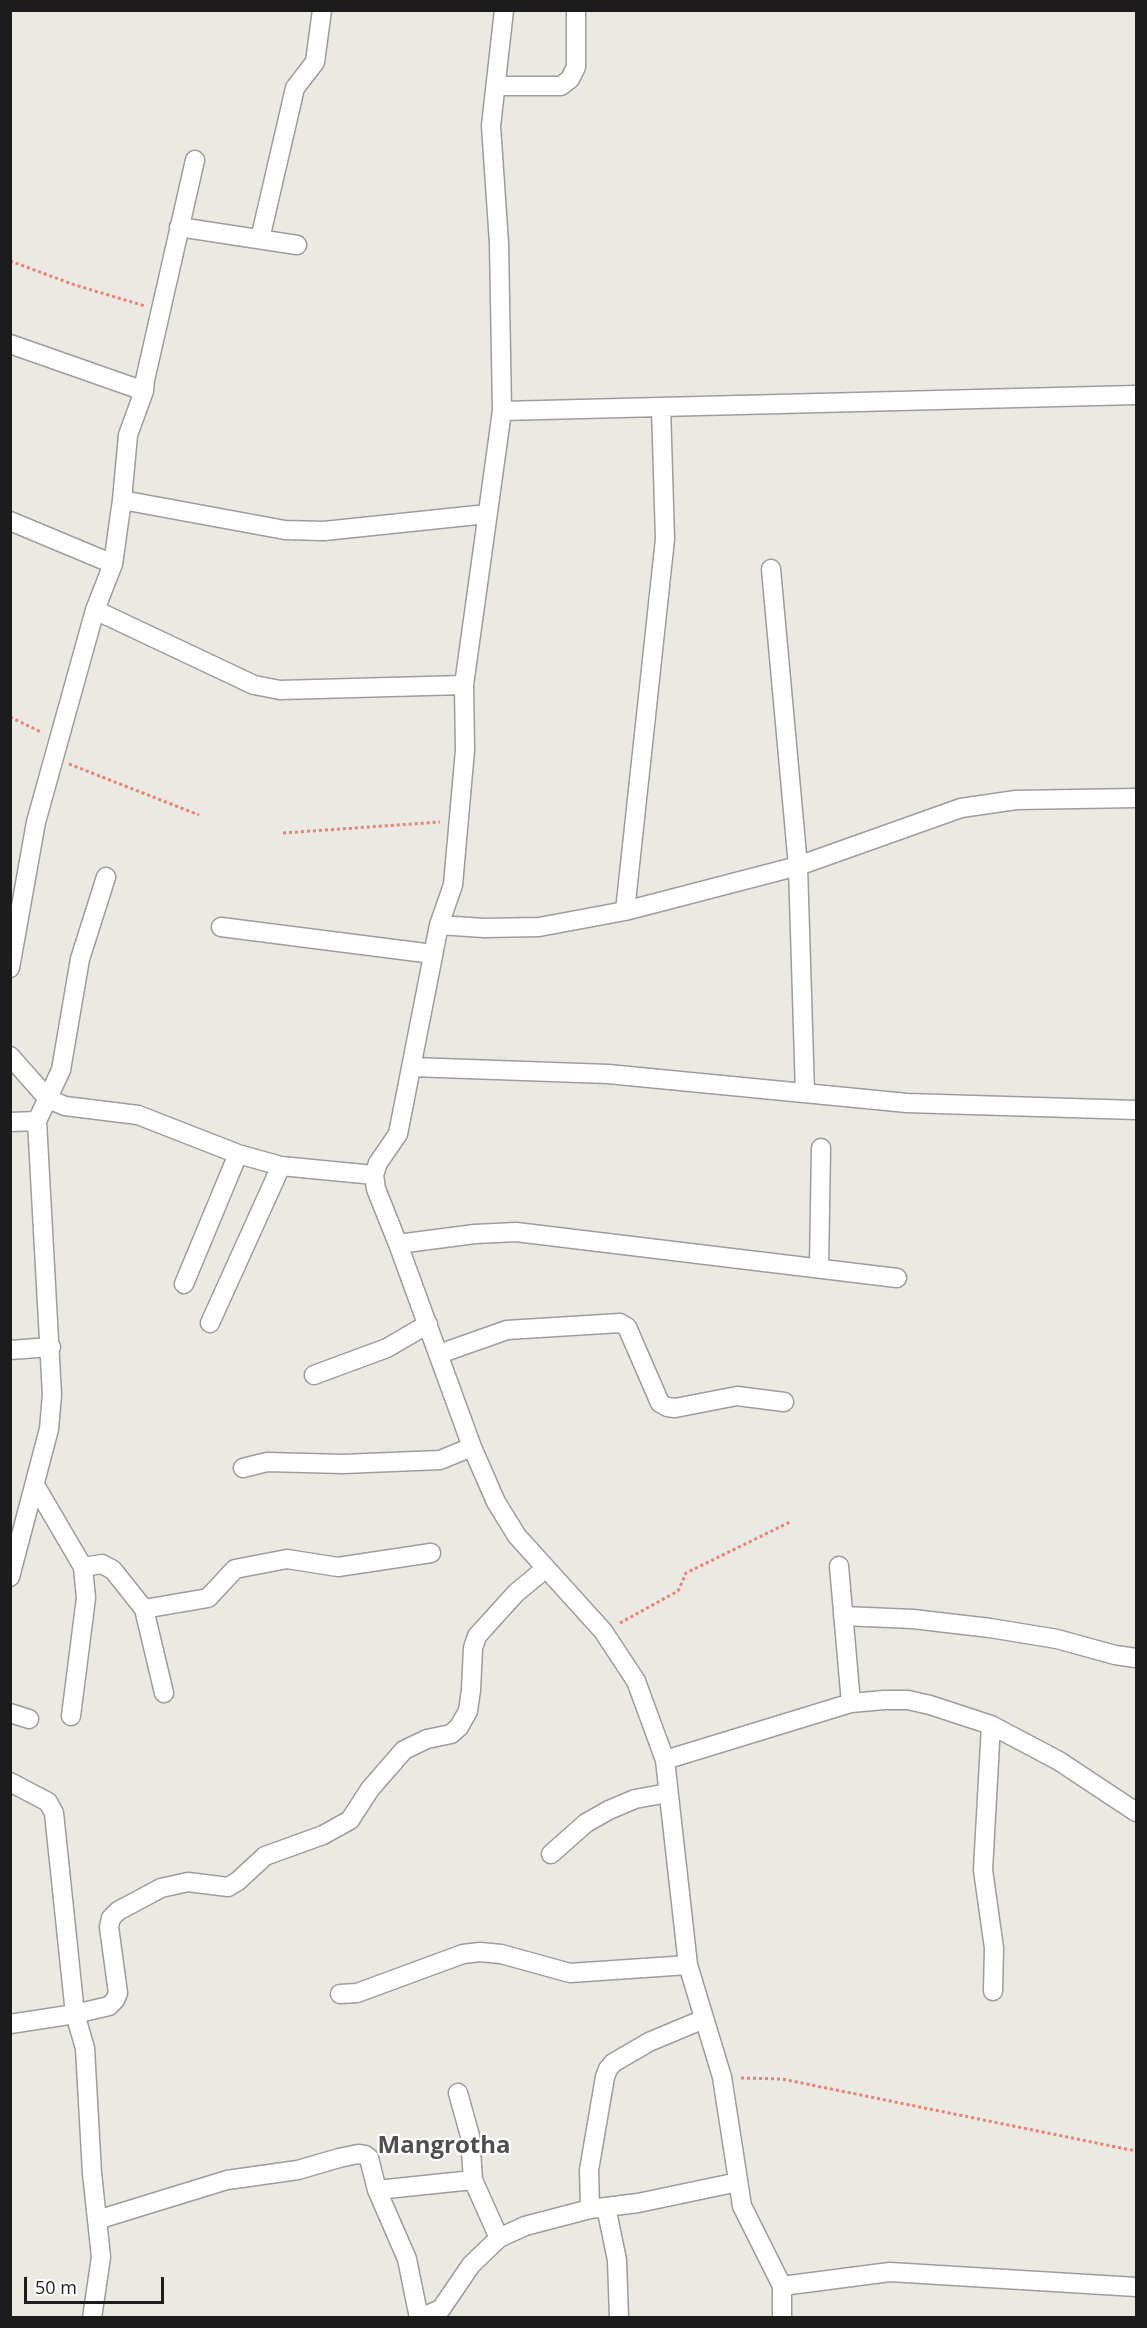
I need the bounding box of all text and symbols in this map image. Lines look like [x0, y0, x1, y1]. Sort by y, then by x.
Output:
district label: Mangrotha [378, 2132, 510, 2160]
scale bar [27, 2265, 166, 2303]
text: 50 m [35, 2275, 77, 2299]

